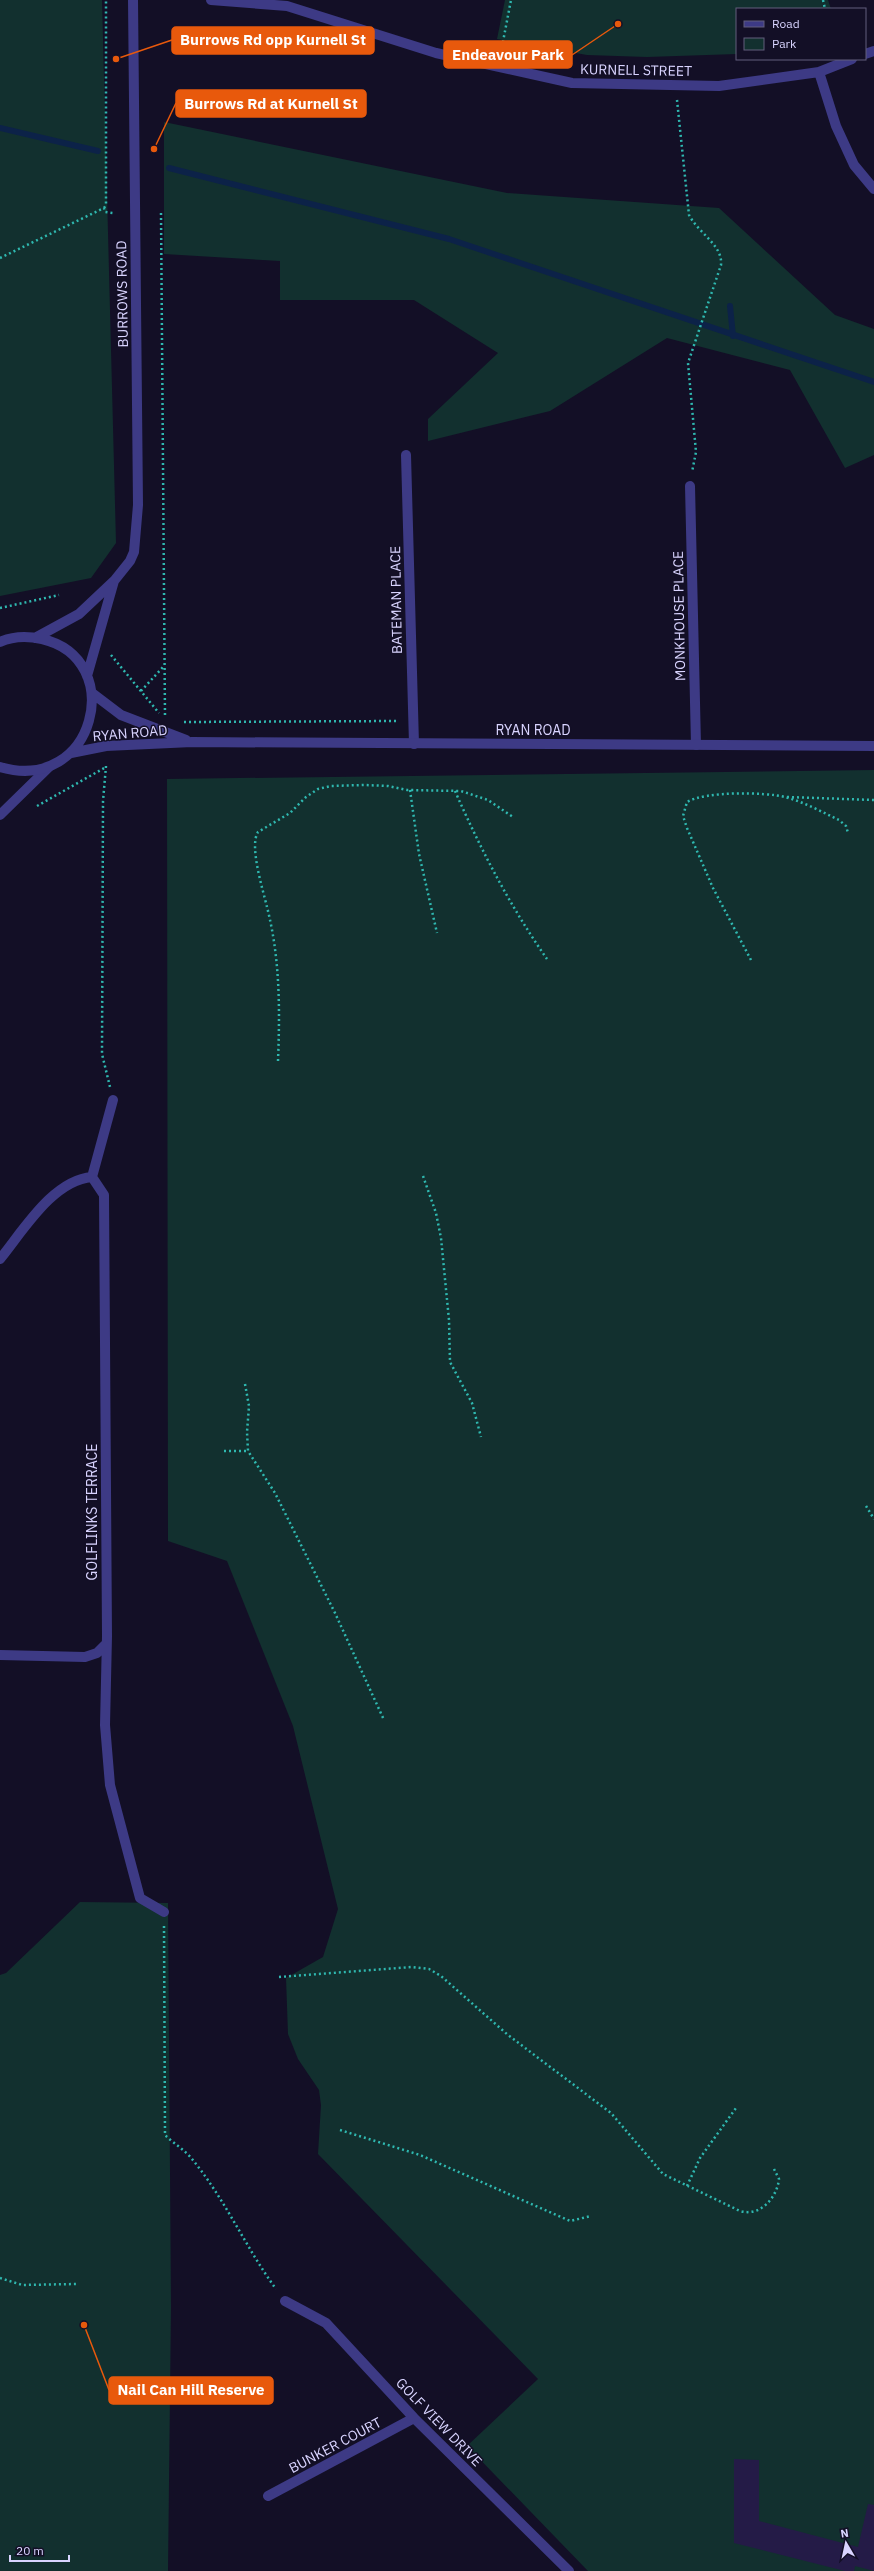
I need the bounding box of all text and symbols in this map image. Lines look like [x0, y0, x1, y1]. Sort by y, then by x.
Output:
legend [736, 8, 866, 60]
text: Road [772, 16, 800, 31]
callout: Burrows Rd opp Kurnell St [172, 27, 374, 54]
text: Burrows Rd opp Kurnell St [180, 30, 366, 49]
text: Park [772, 36, 797, 51]
callout: Endeavour Park [444, 41, 572, 68]
text: Endeavour Park [452, 45, 564, 64]
street label: KURNELL STREET [580, 60, 692, 80]
callout: Burrows Rd at Kurnell St [176, 90, 366, 117]
text: Burrows Rd at Kurnell St [184, 94, 358, 113]
street label: BURROWS ROAD [112, 240, 132, 348]
street label: BATEMAN PLACE [386, 546, 406, 654]
street label: MONKHOUSE PLACE [669, 551, 689, 681]
street label: RYAN ROAD [92, 721, 168, 745]
street label: RYAN ROAD [495, 721, 571, 739]
street label: GOLFLINKS TERRACE [83, 1444, 101, 1580]
street label: GOLF VIEW DRIVE [392, 2374, 486, 2470]
callout: Nail Can Hill Reserve [109, 2377, 273, 2404]
text: Nail Can Hill Reserve [117, 2380, 265, 2399]
street label: BUNKER COURT [286, 2413, 384, 2477]
north arrow [826, 2523, 866, 2563]
text: N [839, 2526, 849, 2541]
scale bar [10, 2537, 69, 2563]
text: 20 m [16, 2543, 44, 2558]

